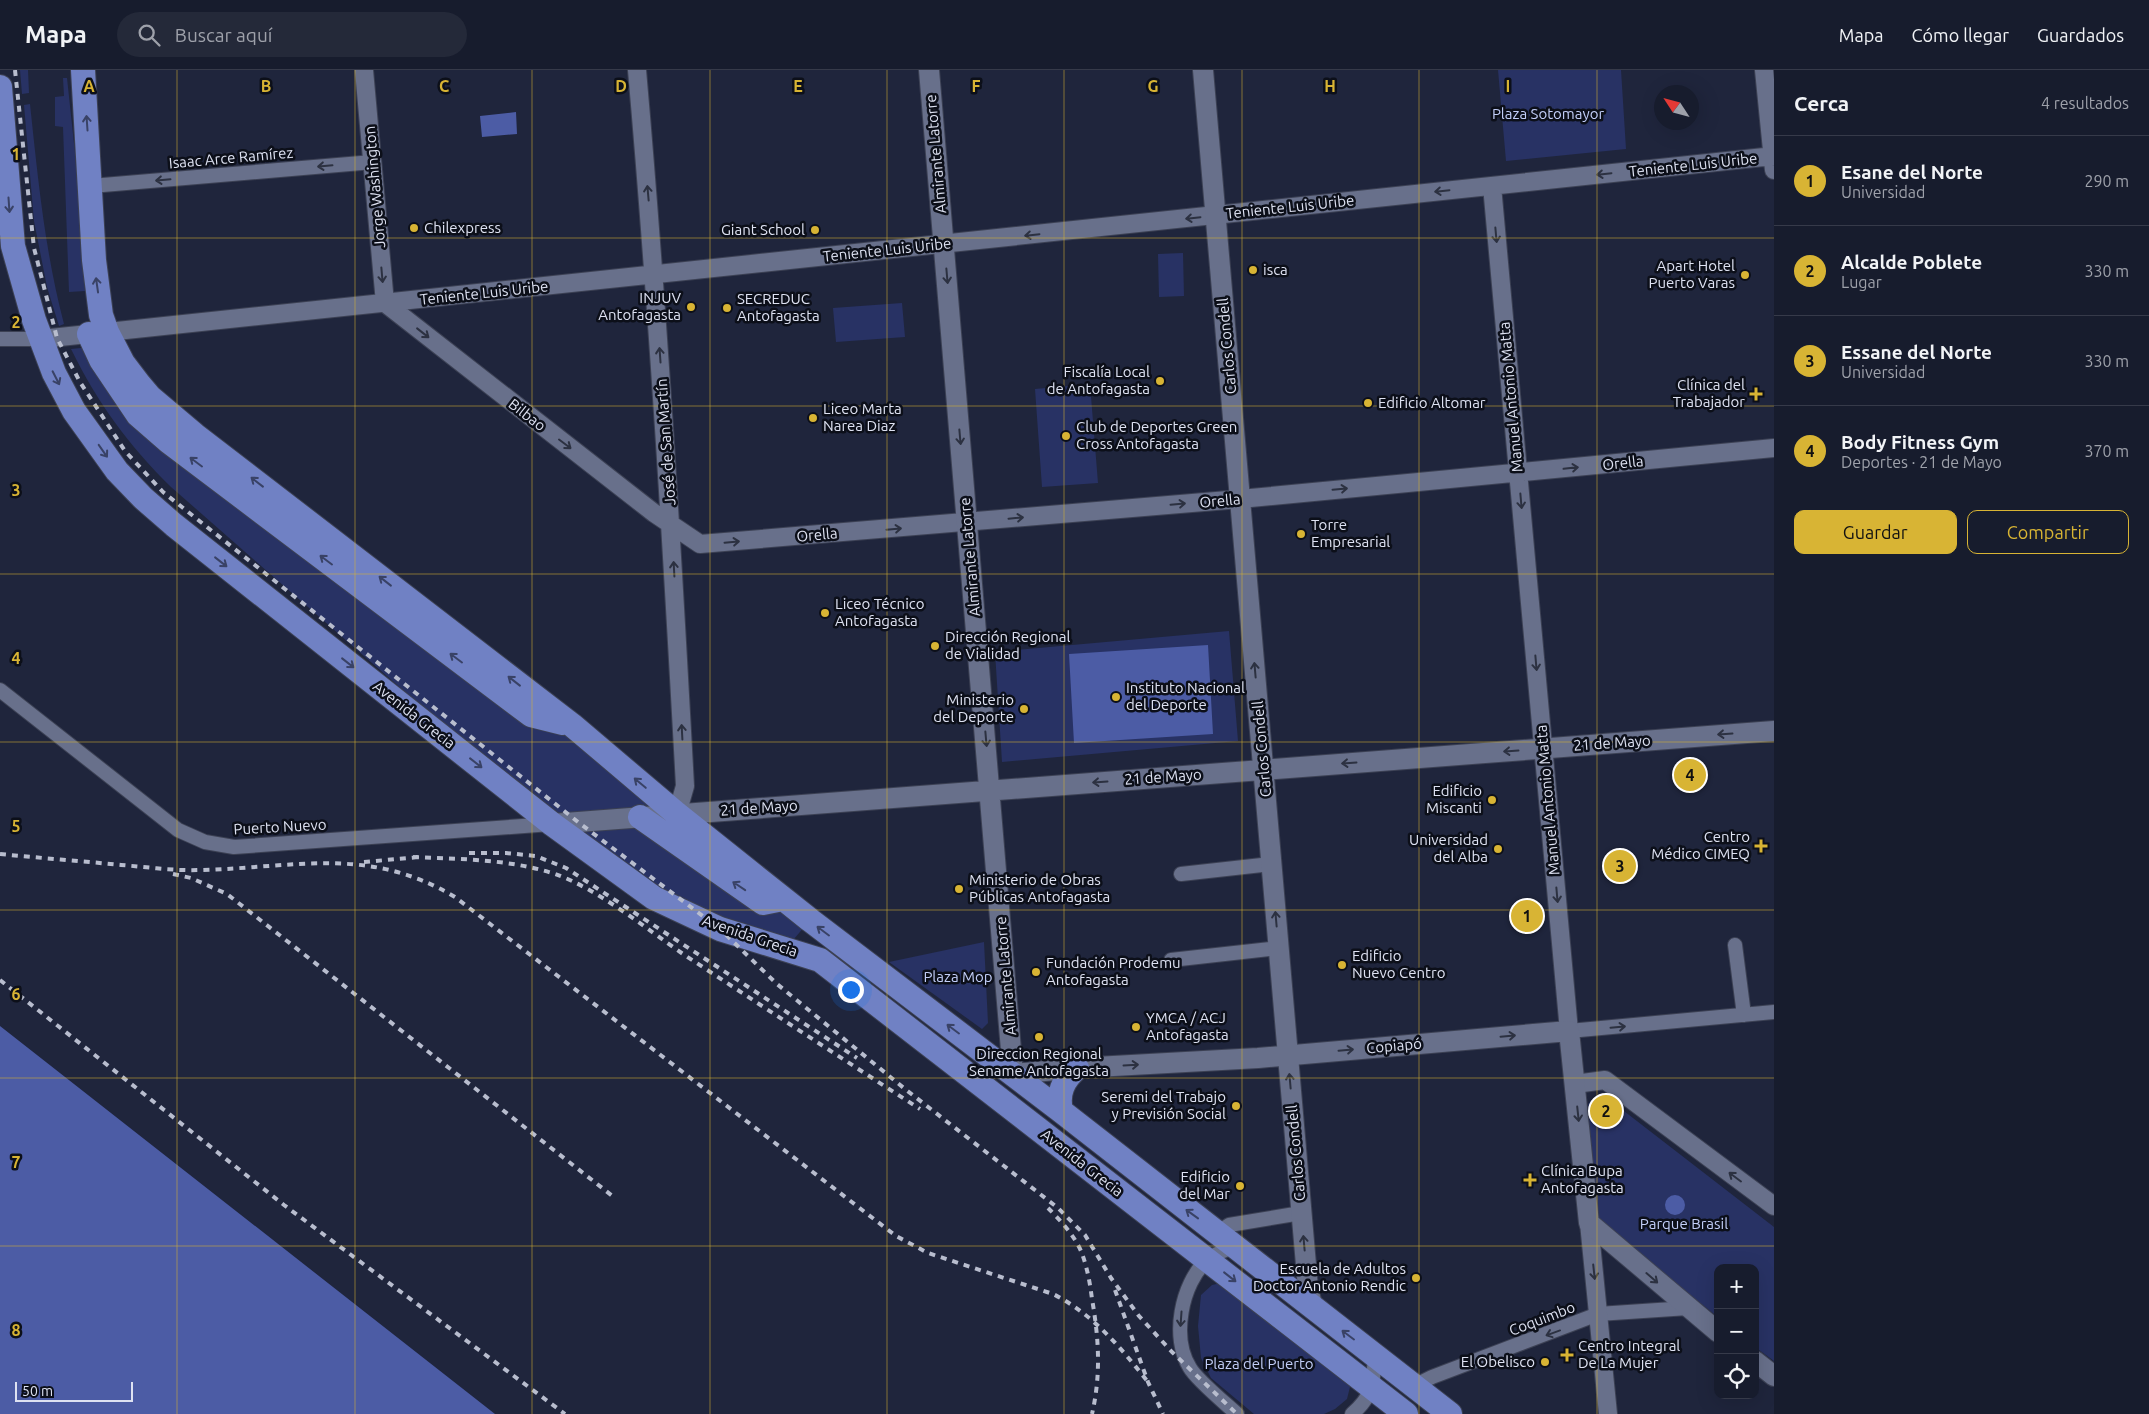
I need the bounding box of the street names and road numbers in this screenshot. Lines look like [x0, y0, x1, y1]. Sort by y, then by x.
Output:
street label: Almirante Latorre [922, 94, 949, 214]
street label: Jorge Washington [361, 125, 388, 249]
street label: Isaac Arce Ramírez [168, 144, 294, 171]
street label: Teniente Luis Uribe [1628, 149, 1758, 180]
street label: Teniente Luis Uribe [1225, 191, 1355, 222]
street label: Teniente Luis Uribe [822, 234, 952, 265]
street label: Teniente Luis Uribe [419, 277, 549, 308]
street label: Carlos Condell [1214, 297, 1239, 395]
street label: Manuel Antonio Matta [1495, 321, 1526, 473]
street label: José de San Martín [653, 378, 678, 506]
street label: Bilbao [505, 395, 549, 434]
street label: Orella [1602, 452, 1644, 473]
street label: Orella [1199, 490, 1241, 511]
street label: Almirante Latorre [956, 497, 983, 617]
street label: Orella [796, 524, 838, 545]
street label: Avenida Grecia [370, 677, 459, 752]
street label: Carlos Condell [1249, 700, 1274, 798]
street label: Manuel Antonio Matta [1532, 724, 1563, 876]
street label: 21 de Mayo [1573, 731, 1651, 754]
street label: 21 de Mayo [1124, 765, 1202, 788]
street label: 21 de Mayo [720, 796, 798, 819]
street label: Puerto Nuevo [233, 816, 327, 837]
street label: Avenida Grecia [700, 911, 800, 960]
street label: Almirante Latorre [992, 916, 1019, 1036]
street label: Copiapó [1366, 1035, 1422, 1056]
street label: Carlos Condell [1283, 1104, 1308, 1202]
street label: Avenida Grecia [1038, 1125, 1127, 1200]
street label: Coquimbo [1506, 1298, 1577, 1339]

